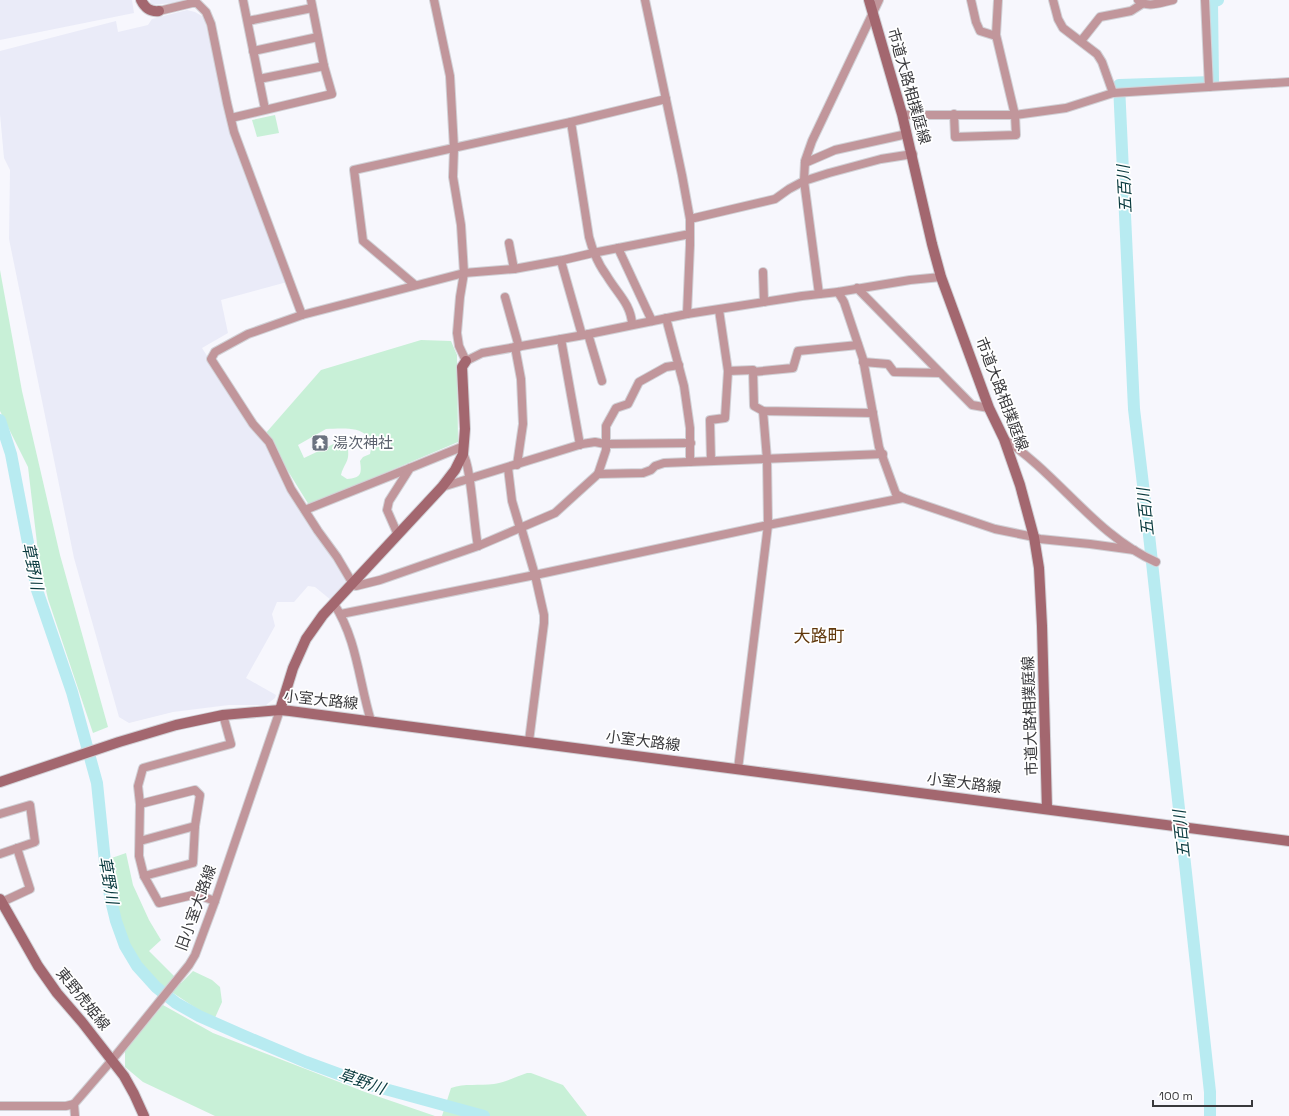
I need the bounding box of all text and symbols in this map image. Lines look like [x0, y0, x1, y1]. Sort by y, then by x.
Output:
street label: 市道大路相撲庭線 [884, 26, 935, 146]
water label: 五百川 [1113, 162, 1136, 213]
street label: 市道大路相撲庭線 [972, 334, 1033, 453]
temple icon: 湯次神社 [310, 433, 330, 453]
place label: 湯次神社 [333, 433, 393, 452]
water label: 五百川 [1132, 485, 1158, 537]
water label: 草野川 [17, 540, 48, 594]
district label: 大路町 [794, 625, 845, 647]
street label: 市道大路相撲庭線 [1018, 656, 1041, 776]
street label: 小室大路線 [283, 686, 359, 713]
street label: 小室大路線 [605, 727, 681, 755]
street label: 小室大路線 [926, 769, 1002, 797]
water label: 五百川 [1168, 807, 1194, 859]
water label: 草野川 [94, 855, 123, 908]
street label: 旧小室大路線 [171, 862, 220, 953]
street label: 東野虎姫線 [52, 964, 114, 1034]
water label: 草野川 [336, 1064, 390, 1100]
scale bar [1153, 1082, 1252, 1108]
text: 100 m [1159, 1088, 1193, 1104]

